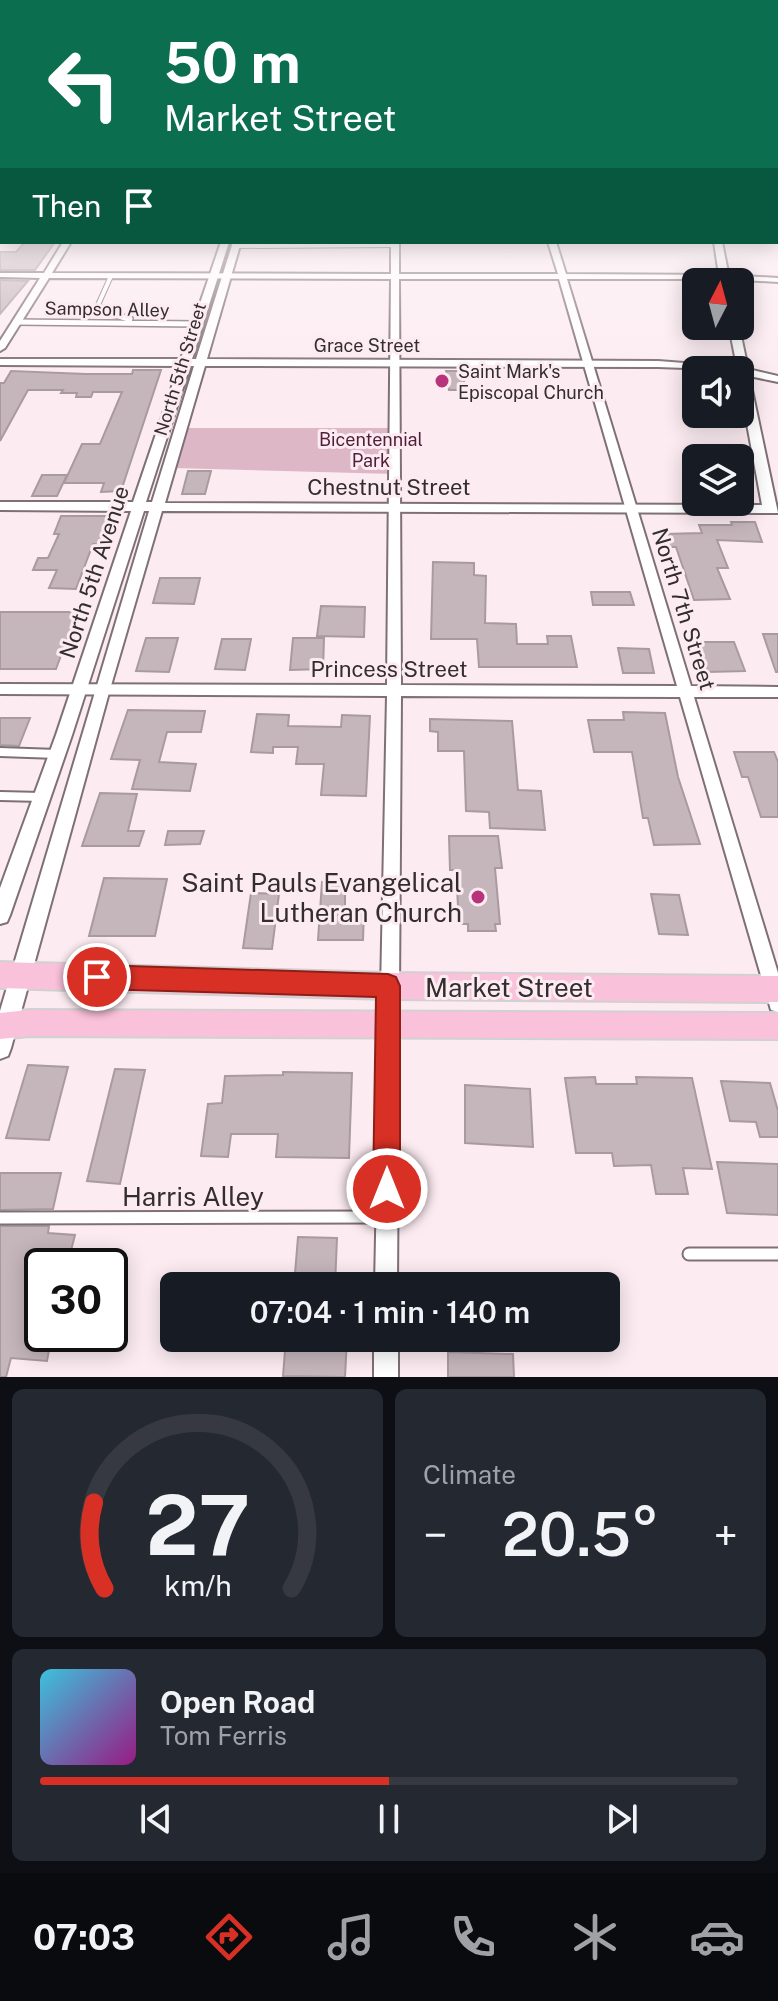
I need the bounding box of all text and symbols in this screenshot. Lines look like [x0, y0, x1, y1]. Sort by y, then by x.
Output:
text: 50 m [164, 30, 301, 96]
icon: left [32, 32, 136, 136]
text: Market Street [164, 97, 397, 139]
icon: arrive [117, 184, 161, 228]
text: Then [32, 188, 101, 224]
north arrow [682, 268, 754, 340]
map controls [682, 268, 754, 516]
street label: Sampson Alley [44, 297, 170, 321]
street label: North 5th Street [150, 300, 210, 438]
street label: Grace Street [314, 335, 420, 356]
button: sound [682, 356, 754, 428]
place label: Saint Mark's Episcopal Church [458, 361, 604, 403]
marker: Saint Mark's Episcopal Church [433, 372, 451, 390]
park label: Bicentennial Park [319, 429, 423, 471]
button: layers [682, 444, 754, 516]
street label: Chestnut Street [307, 474, 471, 500]
street label: North 5th Avenue [54, 482, 134, 662]
street label: North 7th Street [647, 525, 721, 693]
street label: Princess Street [311, 656, 467, 682]
place label: Saint Pauls Evangelical Lutheran Church [181, 867, 462, 928]
marker: Saint Pauls Evangelical Lutheran Church [469, 888, 487, 906]
pin [63, 943, 131, 1011]
icon: arrive [75, 955, 119, 999]
street label: Market Street [425, 972, 593, 1003]
position arrow [345, 1147, 429, 1231]
street label: Harris Alley [122, 1181, 264, 1212]
speed limit sign: 30 [24, 1248, 128, 1352]
text: 07:04 · 1 min · 140 m [250, 1294, 530, 1330]
text: Climate [423, 1459, 516, 1490]
text: 27 [145, 1476, 250, 1574]
text: 20.5° [502, 1499, 659, 1570]
text: − [423, 1509, 447, 1561]
text: + [714, 1509, 738, 1561]
text: km/h [164, 1569, 231, 1602]
text: Open Road [160, 1684, 315, 1720]
text: Tom Ferris [160, 1720, 287, 1751]
icon: previous [134, 1797, 178, 1841]
icon: pause [367, 1797, 411, 1841]
icon: next [600, 1797, 644, 1841]
icon: directions [201, 1909, 257, 1965]
icon: music [323, 1909, 379, 1965]
icon: phone [445, 1909, 501, 1965]
icon: climate [567, 1909, 623, 1965]
icon: car [689, 1909, 745, 1965]
text: 07:03 [33, 1916, 135, 1958]

